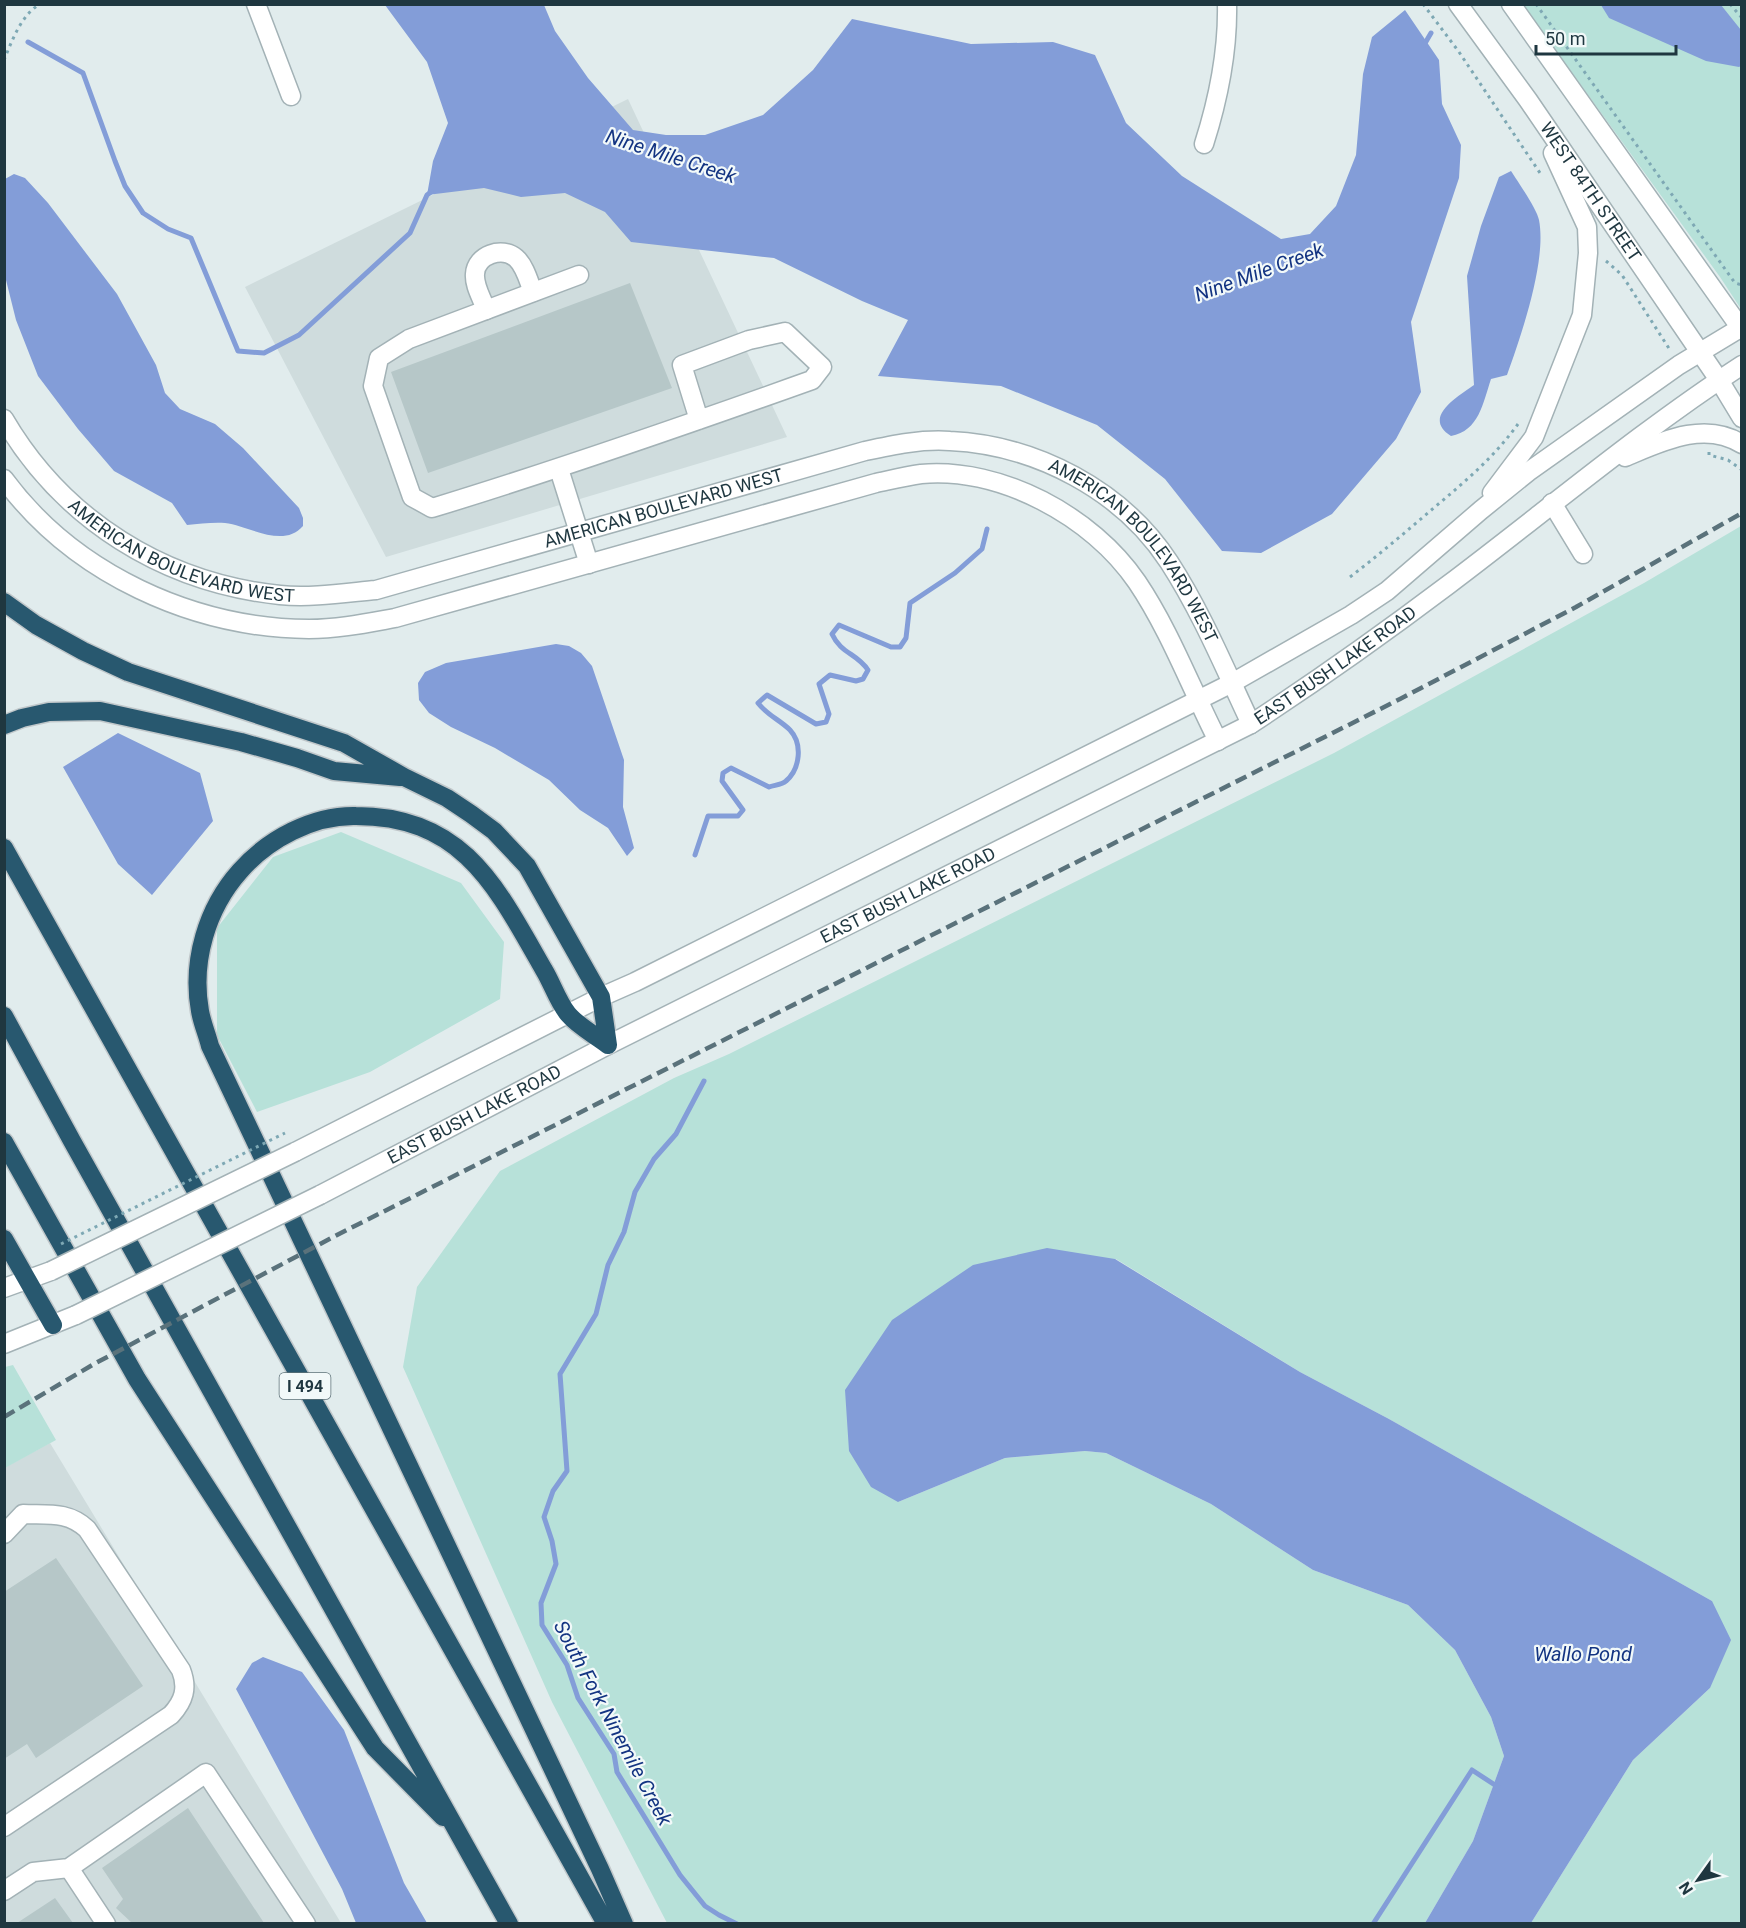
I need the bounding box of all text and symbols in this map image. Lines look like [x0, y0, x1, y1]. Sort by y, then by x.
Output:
scale bar [1536, 18, 1676, 56]
text: 50 m [1545, 28, 1585, 49]
street label: WEST 84TH STREET [1536, 118, 1646, 265]
water label: Nine Mile Creek [603, 124, 740, 189]
water label: Nine Mile Creek [1191, 237, 1328, 306]
street label: AMERICAN BOULEVARD WEST [1046, 454, 1223, 646]
street label: AMERICAN BOULEVARD WEST [542, 464, 785, 552]
street label: AMERICAN BOULEVARD WEST [64, 494, 295, 606]
street label: EAST BUSH LAKE ROAD [1250, 601, 1420, 729]
street label: EAST BUSH LAKE ROAD [817, 842, 999, 947]
street label: EAST BUSH LAKE ROAD [384, 1060, 564, 1168]
road number: I 494 [280, 1373, 330, 1399]
water label: South Fork Ninemile Creek [549, 1616, 678, 1831]
water label: Wallo Pond [1534, 1642, 1633, 1666]
north arrow [1668, 1850, 1728, 1910]
text: N [1675, 1878, 1697, 1898]

